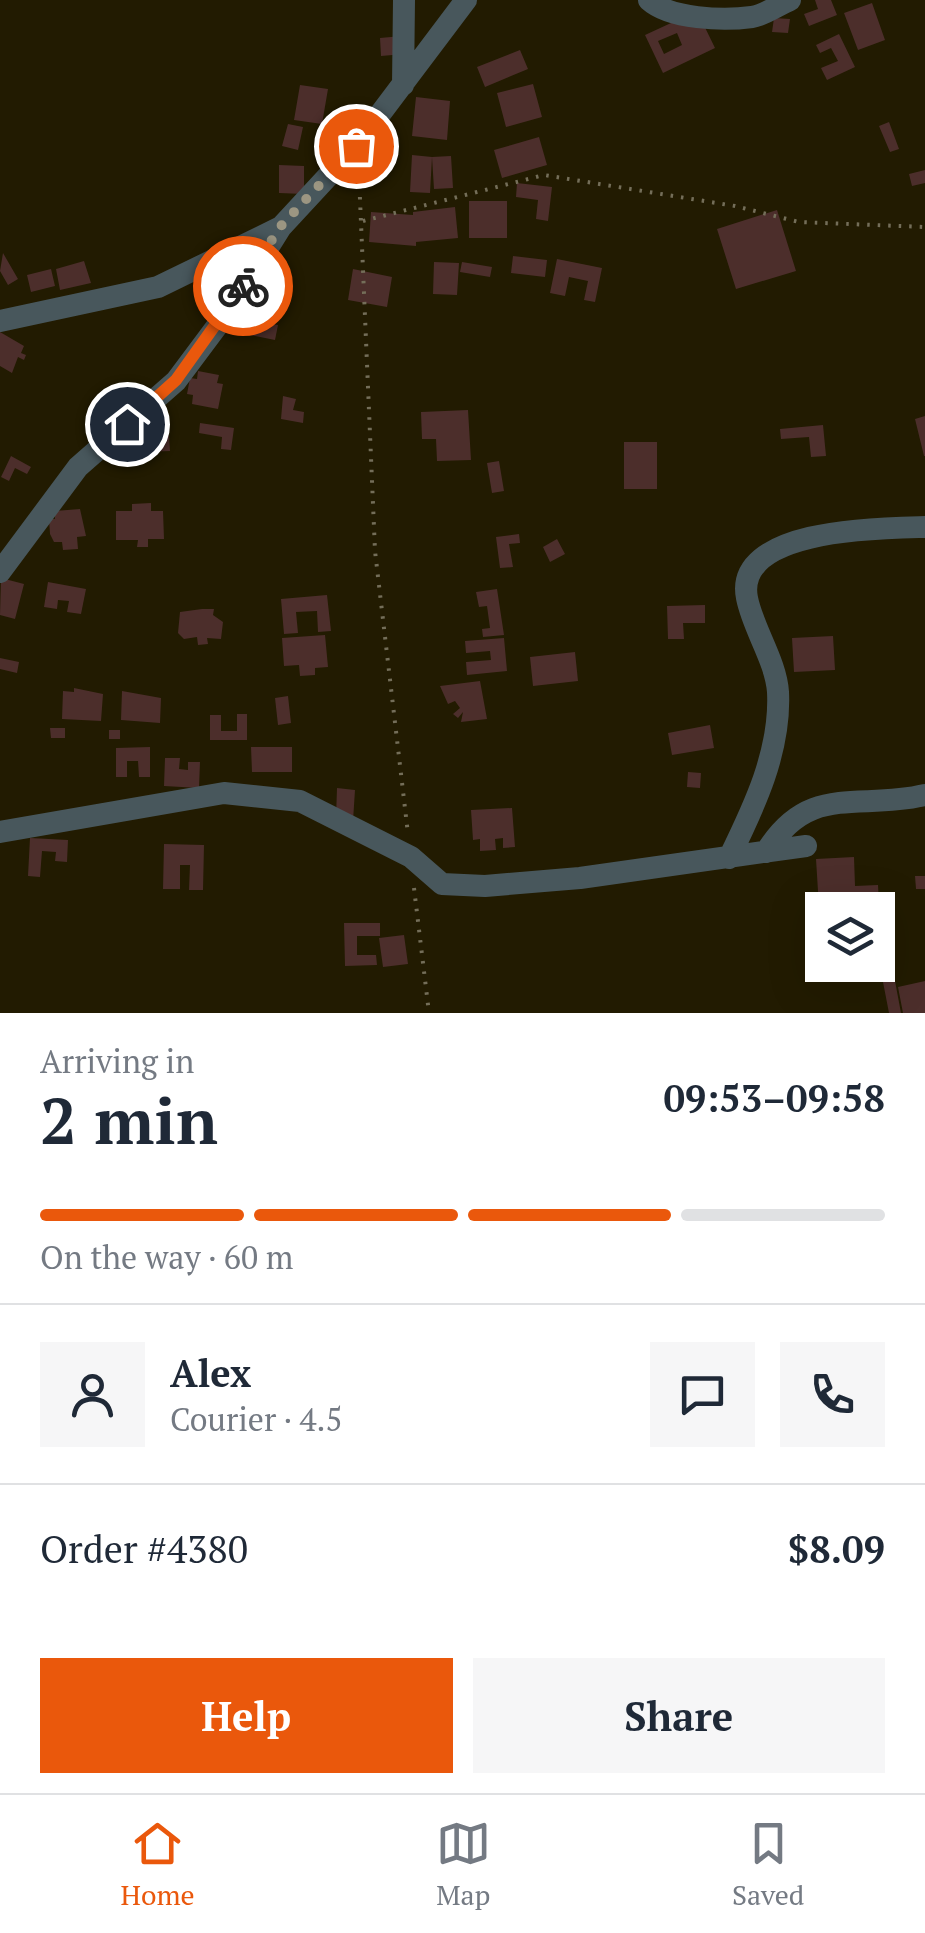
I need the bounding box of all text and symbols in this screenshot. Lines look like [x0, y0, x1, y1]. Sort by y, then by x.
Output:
pin [314, 104, 399, 189]
icon: bag [329, 119, 384, 174]
courier [193, 236, 293, 336]
icon: bike [216, 259, 271, 314]
pin [85, 382, 170, 467]
icon: home [100, 397, 155, 452]
map controls [805, 892, 895, 982]
button: layers [805, 892, 895, 982]
text: Arriving in [40, 1040, 194, 1082]
text: 09:53–09:58 [663, 1073, 885, 1123]
text: 2 min [40, 1076, 218, 1163]
text: On the way · 60 m [40, 1236, 293, 1278]
button: person [40, 1342, 145, 1447]
button: chat [650, 1342, 755, 1447]
button: phone [780, 1342, 885, 1447]
text: Alex [170, 1348, 251, 1398]
text: Courier · 4.5 [170, 1398, 342, 1440]
text: Order #4380 [40, 1524, 248, 1574]
text: $8.09 [788, 1524, 885, 1574]
button: Help [40, 1658, 453, 1773]
button: Share [473, 1658, 885, 1773]
tab: Home [121, 1816, 195, 1913]
tab: Map [436, 1816, 491, 1913]
tab: Saved [732, 1816, 804, 1913]

